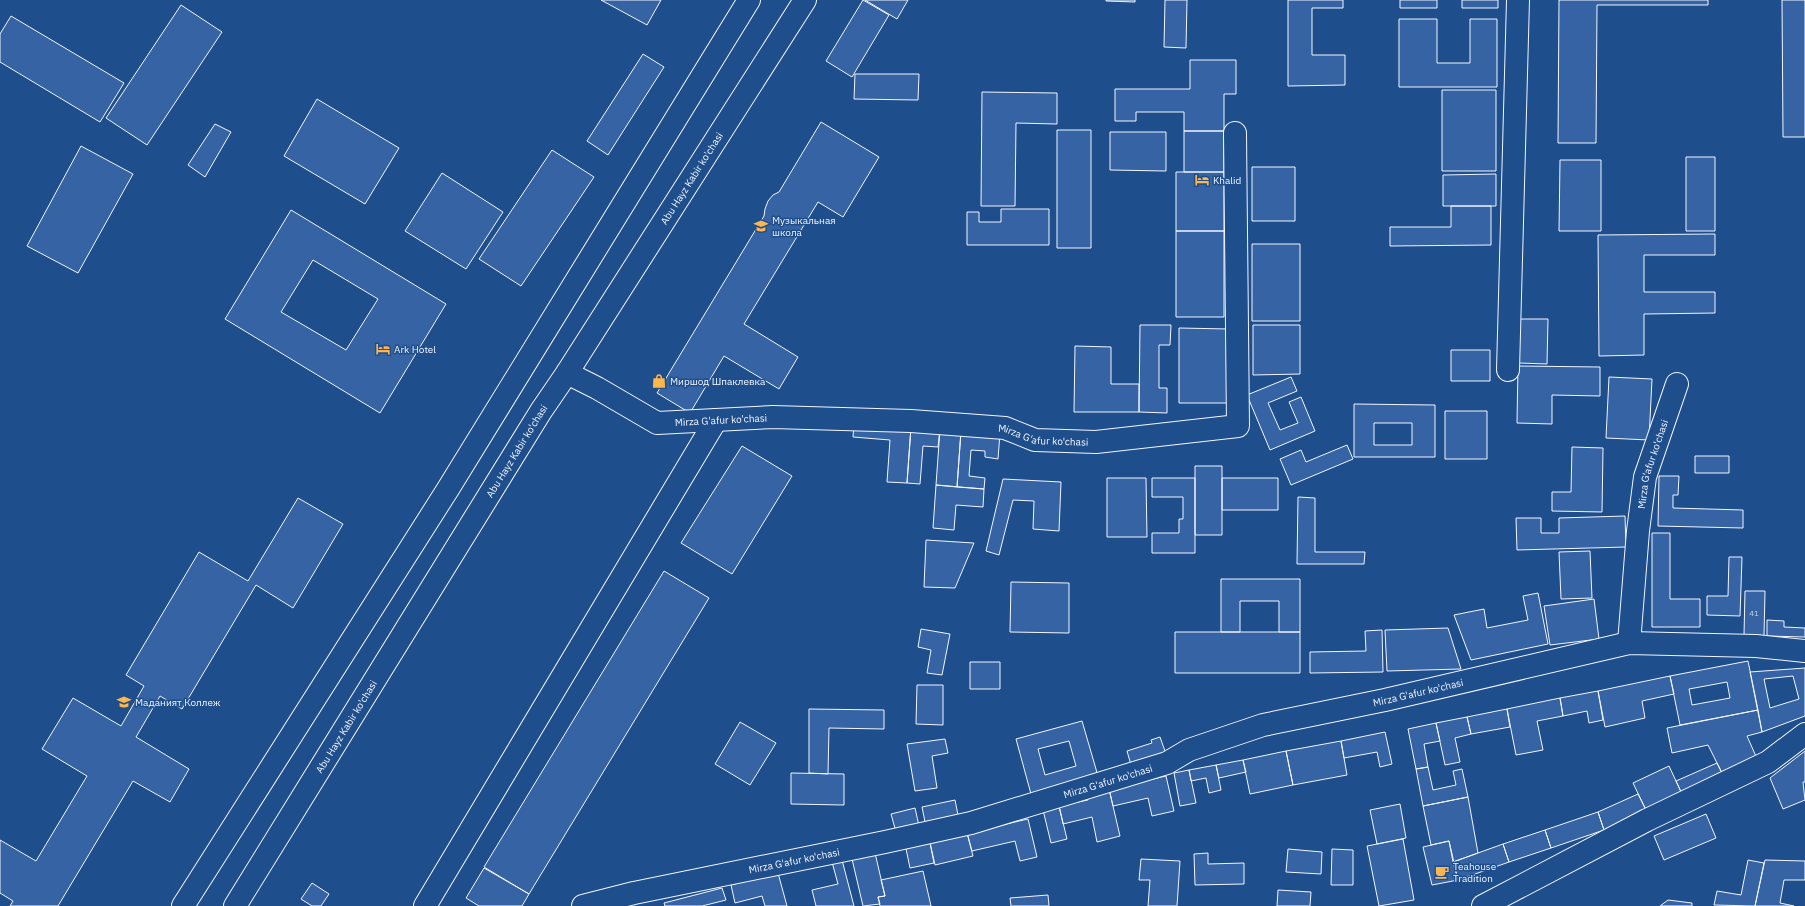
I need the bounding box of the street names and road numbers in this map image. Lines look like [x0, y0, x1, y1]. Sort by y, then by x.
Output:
street label: Abu Hayz Kabir ko'chasi [657, 130, 725, 227]
street label: Abu Hayz Kabir ko'chasi [483, 402, 550, 500]
street label: Mirza G'afur ko'chasi [674, 411, 767, 429]
street label: Mirza G'afur ko'chasi [1634, 418, 1671, 510]
street label: Mirza G'afur ko'chasi [998, 421, 1089, 448]
street label: Mirza G'afur ko'chasi [1372, 675, 1465, 709]
street label: Abu Hayz Kabir ko'chasi [312, 678, 380, 775]
street label: Mirza G'afur ko'chasi [1062, 761, 1154, 801]
street label: Mirza G'afur ko'chasi [748, 845, 841, 876]

